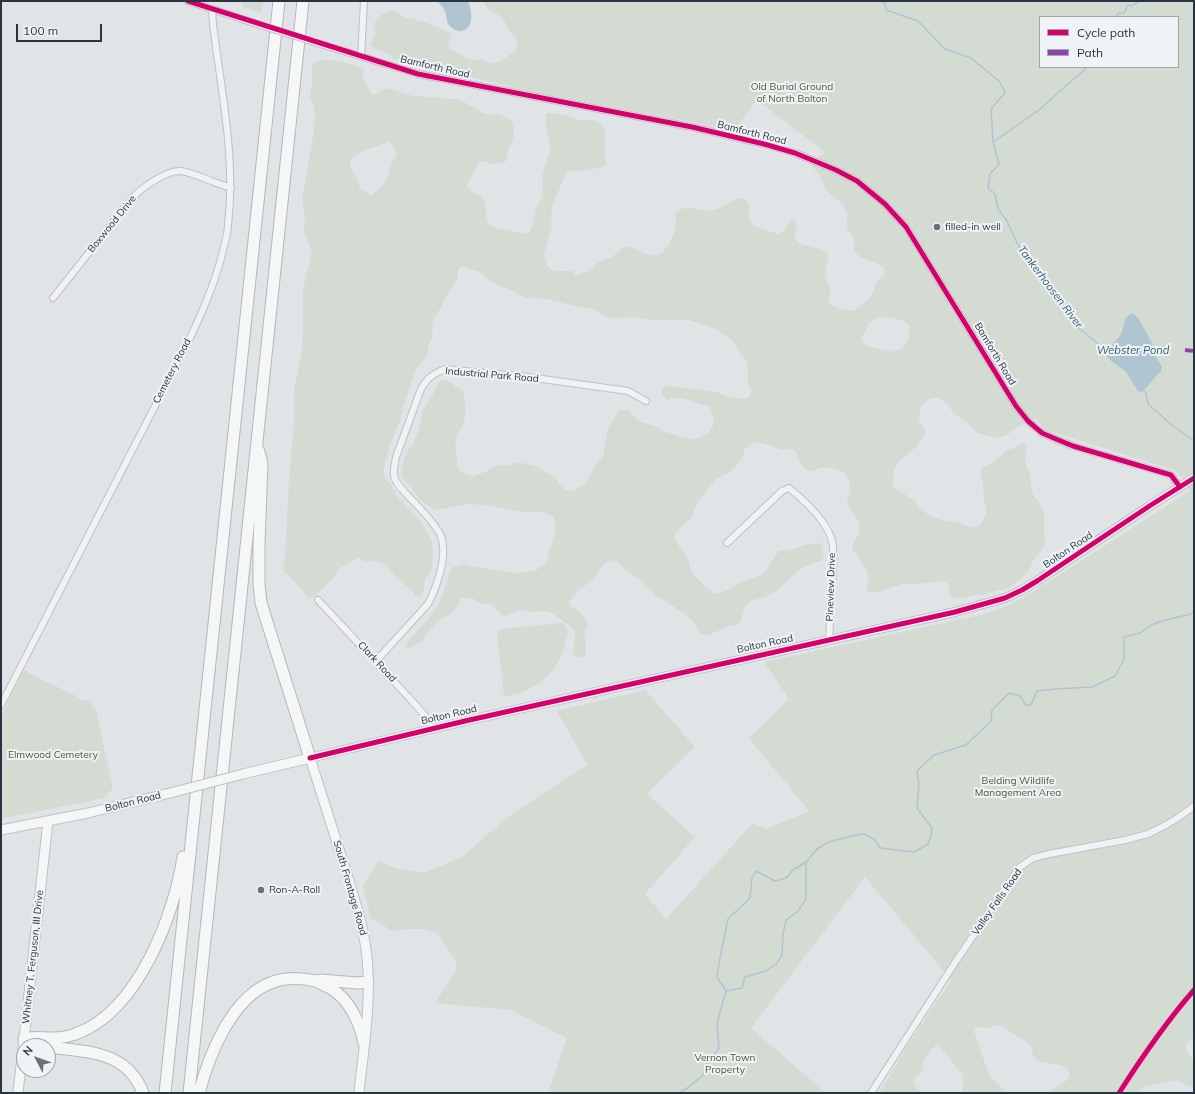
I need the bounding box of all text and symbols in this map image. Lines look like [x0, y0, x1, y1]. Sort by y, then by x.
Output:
scale bar [18, 16, 104, 42]
legend [1039, 16, 1179, 68]
text: 100 m [23, 23, 58, 38]
text: Cycle path [1077, 25, 1135, 40]
text: Path [1077, 45, 1103, 60]
street label: Bamforth Road [399, 53, 471, 81]
park label: Old Burial Ground of North Bolton [751, 81, 833, 104]
street label: Bamforth Road [716, 119, 788, 147]
street label: Boxwood Drive [85, 193, 139, 255]
place label: filled-in well [945, 221, 1001, 233]
marker: filled-in well [932, 222, 942, 232]
water label: Tankerhoosen River [1015, 243, 1085, 331]
street label: Bamforth Road [972, 321, 1018, 387]
street label: Cemetery Road [150, 336, 194, 406]
water label: Webster Pond [1097, 344, 1169, 358]
street label: Industrial Park Road [445, 365, 539, 385]
street label: Bolton Road [1041, 529, 1095, 571]
street label: Pineview Drive [824, 552, 838, 622]
street label: Bolton Road [736, 632, 794, 656]
street label: Clark Road [355, 639, 399, 685]
street label: Bolton Road [420, 703, 478, 727]
park label: Elmwood Cemetery [8, 749, 98, 761]
park label: Belding Wildlife Management Area [975, 775, 1061, 798]
street label: Bolton Road [104, 789, 162, 815]
street label: South Frontage Road [331, 839, 369, 937]
street label: Valley Falls Road [970, 866, 1024, 938]
place label: Ron-A-Roll [269, 884, 320, 896]
marker: Ron-A-Roll [256, 885, 266, 895]
street label: Whitney T. Ferguson, III Drive [20, 889, 46, 1025]
north arrow [16, 1038, 56, 1078]
text: N [20, 1043, 36, 1059]
park label: Vernon Town Property [695, 1052, 755, 1076]

